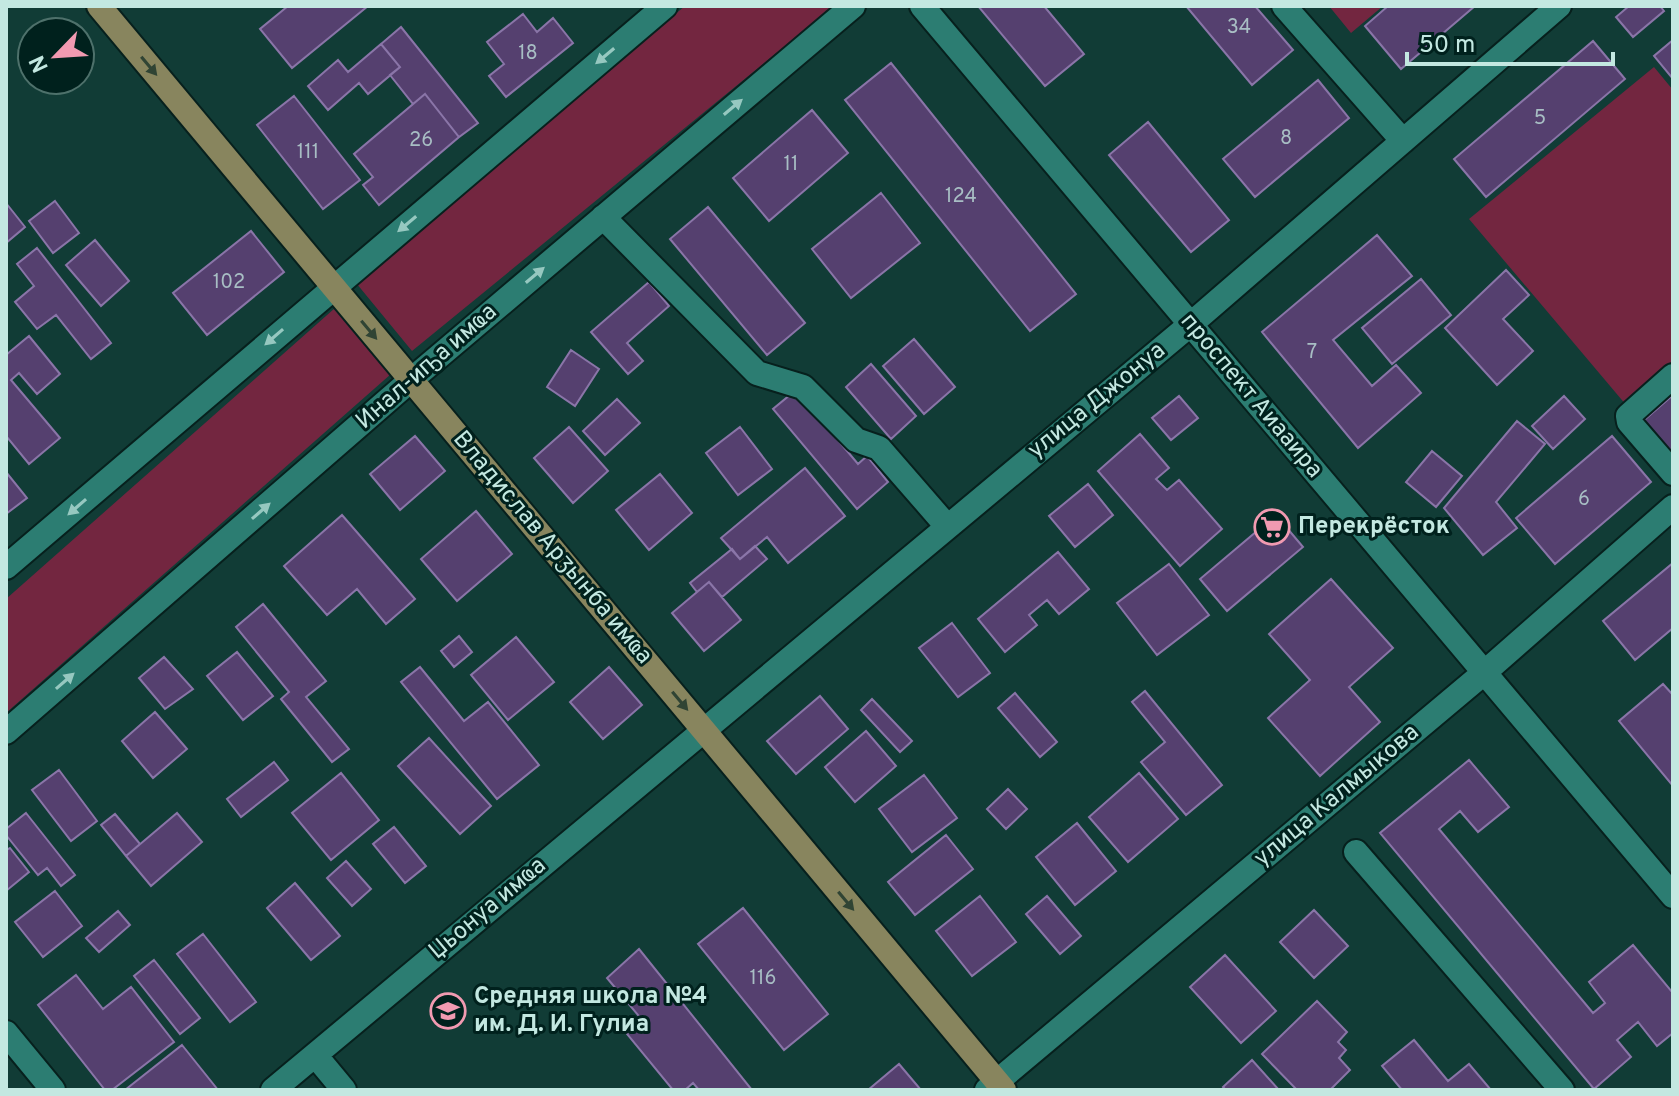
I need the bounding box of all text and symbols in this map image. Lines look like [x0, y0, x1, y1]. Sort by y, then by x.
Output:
house number: 34 [1227, 15, 1251, 41]
north arrow [16, 16, 96, 96]
scale bar [1407, 16, 1613, 66]
text: 50 m [1419, 31, 1475, 61]
house number: 18 [518, 41, 538, 67]
one-way arrow [596, 47, 616, 64]
text: N [25, 51, 56, 76]
one-way arrow [140, 56, 157, 76]
one-way arrow [723, 99, 743, 116]
house number: 5 [1534, 106, 1546, 132]
house number: 8 [1280, 126, 1292, 152]
house number: 26 [409, 128, 433, 154]
house number: 111 [297, 140, 319, 166]
house number: 11 [784, 152, 798, 178]
house number: 124 [945, 184, 977, 210]
one-way arrow [397, 215, 417, 232]
one-way arrow [524, 267, 544, 284]
house number: 102 [213, 270, 245, 296]
street label: Инал-иҧа имҩа [350, 298, 504, 436]
street label: проспект Аиааира [1173, 307, 1329, 485]
one-way arrow [360, 320, 377, 340]
one-way arrow [264, 328, 284, 345]
street label: улица Джонуа [1022, 336, 1172, 466]
house number: 7 [1307, 340, 1317, 366]
street label: Владислав Арӡынба имҩа [446, 425, 658, 671]
house number: 6 [1578, 487, 1590, 513]
one-way arrow [67, 498, 87, 515]
one-way arrow [252, 502, 271, 520]
supermarket icon: Перекрёсток [1253, 508, 1291, 546]
place label: Перекрёсток [1298, 512, 1450, 542]
one-way arrow [54, 673, 74, 690]
one-way arrow [671, 691, 688, 711]
street label: улица Калмыкова [1248, 718, 1426, 874]
street label: Џьонуа имҩа [423, 851, 553, 967]
one-way arrow [837, 891, 854, 911]
house number: 116 [750, 966, 776, 992]
place label: Средняя школа №4 им. Д. И. Гулиа [474, 982, 707, 1040]
school or university icon: Средняя школа №4 им. Д. И. Гулиа [429, 992, 467, 1030]

